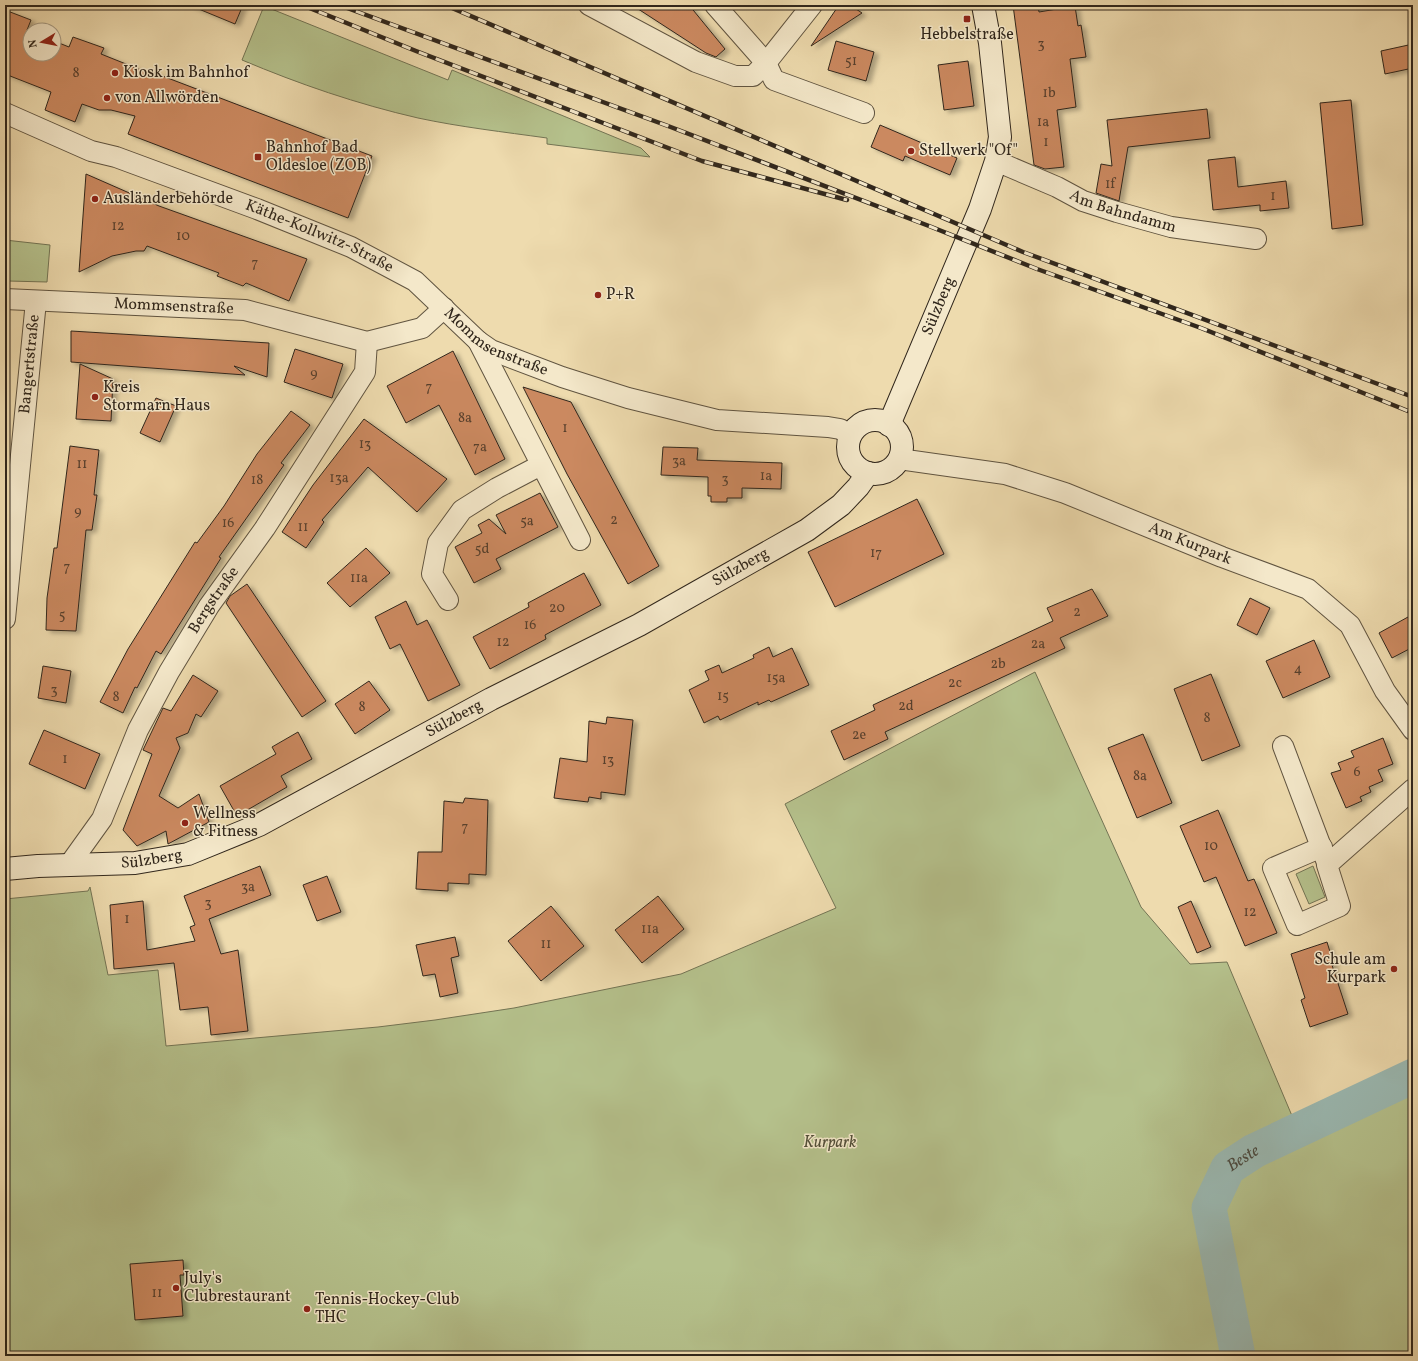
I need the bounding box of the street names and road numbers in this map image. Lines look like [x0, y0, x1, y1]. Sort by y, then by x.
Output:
street label: Am Bahndamm [1065, 185, 1179, 239]
street label: Käthe-Kollwitz-Straße [242, 195, 397, 279]
street label: Sülzberg [917, 273, 961, 339]
street label: Mommsenstraße [113, 293, 234, 320]
street label: Mommsenstraße [439, 303, 551, 382]
street label: Bangertstraße [14, 313, 46, 415]
street label: Am Kurpark [1145, 517, 1235, 571]
street label: Sülzberg [708, 543, 773, 592]
street label: Bergstraße [184, 562, 245, 638]
street label: Sülzberg [422, 694, 487, 743]
street label: Sülzberg [120, 844, 184, 874]

